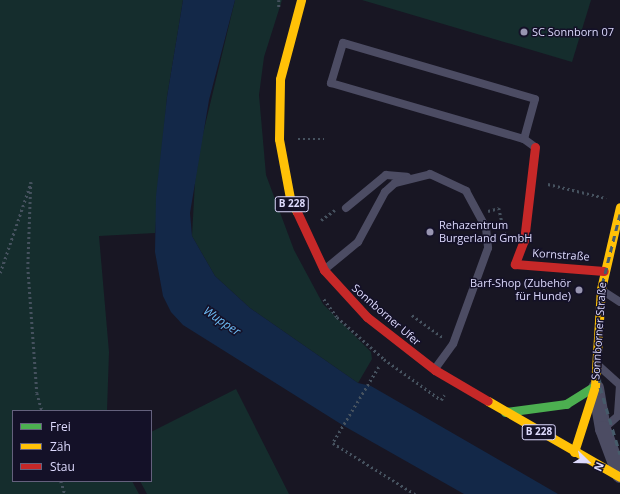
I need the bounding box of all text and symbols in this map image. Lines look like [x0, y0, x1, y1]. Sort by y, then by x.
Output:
place label: SC Sonnborn 07 [532, 25, 614, 39]
marker: SC Sonnborn 07 [519, 27, 529, 37]
road number: B 228 [274, 196, 310, 212]
place label: Rehazentrum Burgerland GmbH [439, 219, 532, 245]
marker: Rehazentrum Burgerland GmbH [424, 226, 436, 238]
street label: Kornstraße [532, 246, 590, 264]
place label: Barf-Shop (Zubehör für Hunde) [470, 277, 571, 303]
street label: Sonnborner Ufer [349, 282, 423, 348]
street label: Sonnborner Straße [589, 282, 609, 380]
marker: Barf-Shop (Zubehör für Hunde) [574, 285, 584, 295]
water label: Wupper [201, 303, 243, 339]
legend [12, 410, 152, 482]
text: Frei [50, 418, 71, 435]
road number: B 228 [521, 424, 557, 440]
text: Zäh [50, 438, 71, 455]
north arrow [568, 442, 608, 482]
text: Stau [50, 458, 75, 475]
text: N [591, 460, 608, 474]

